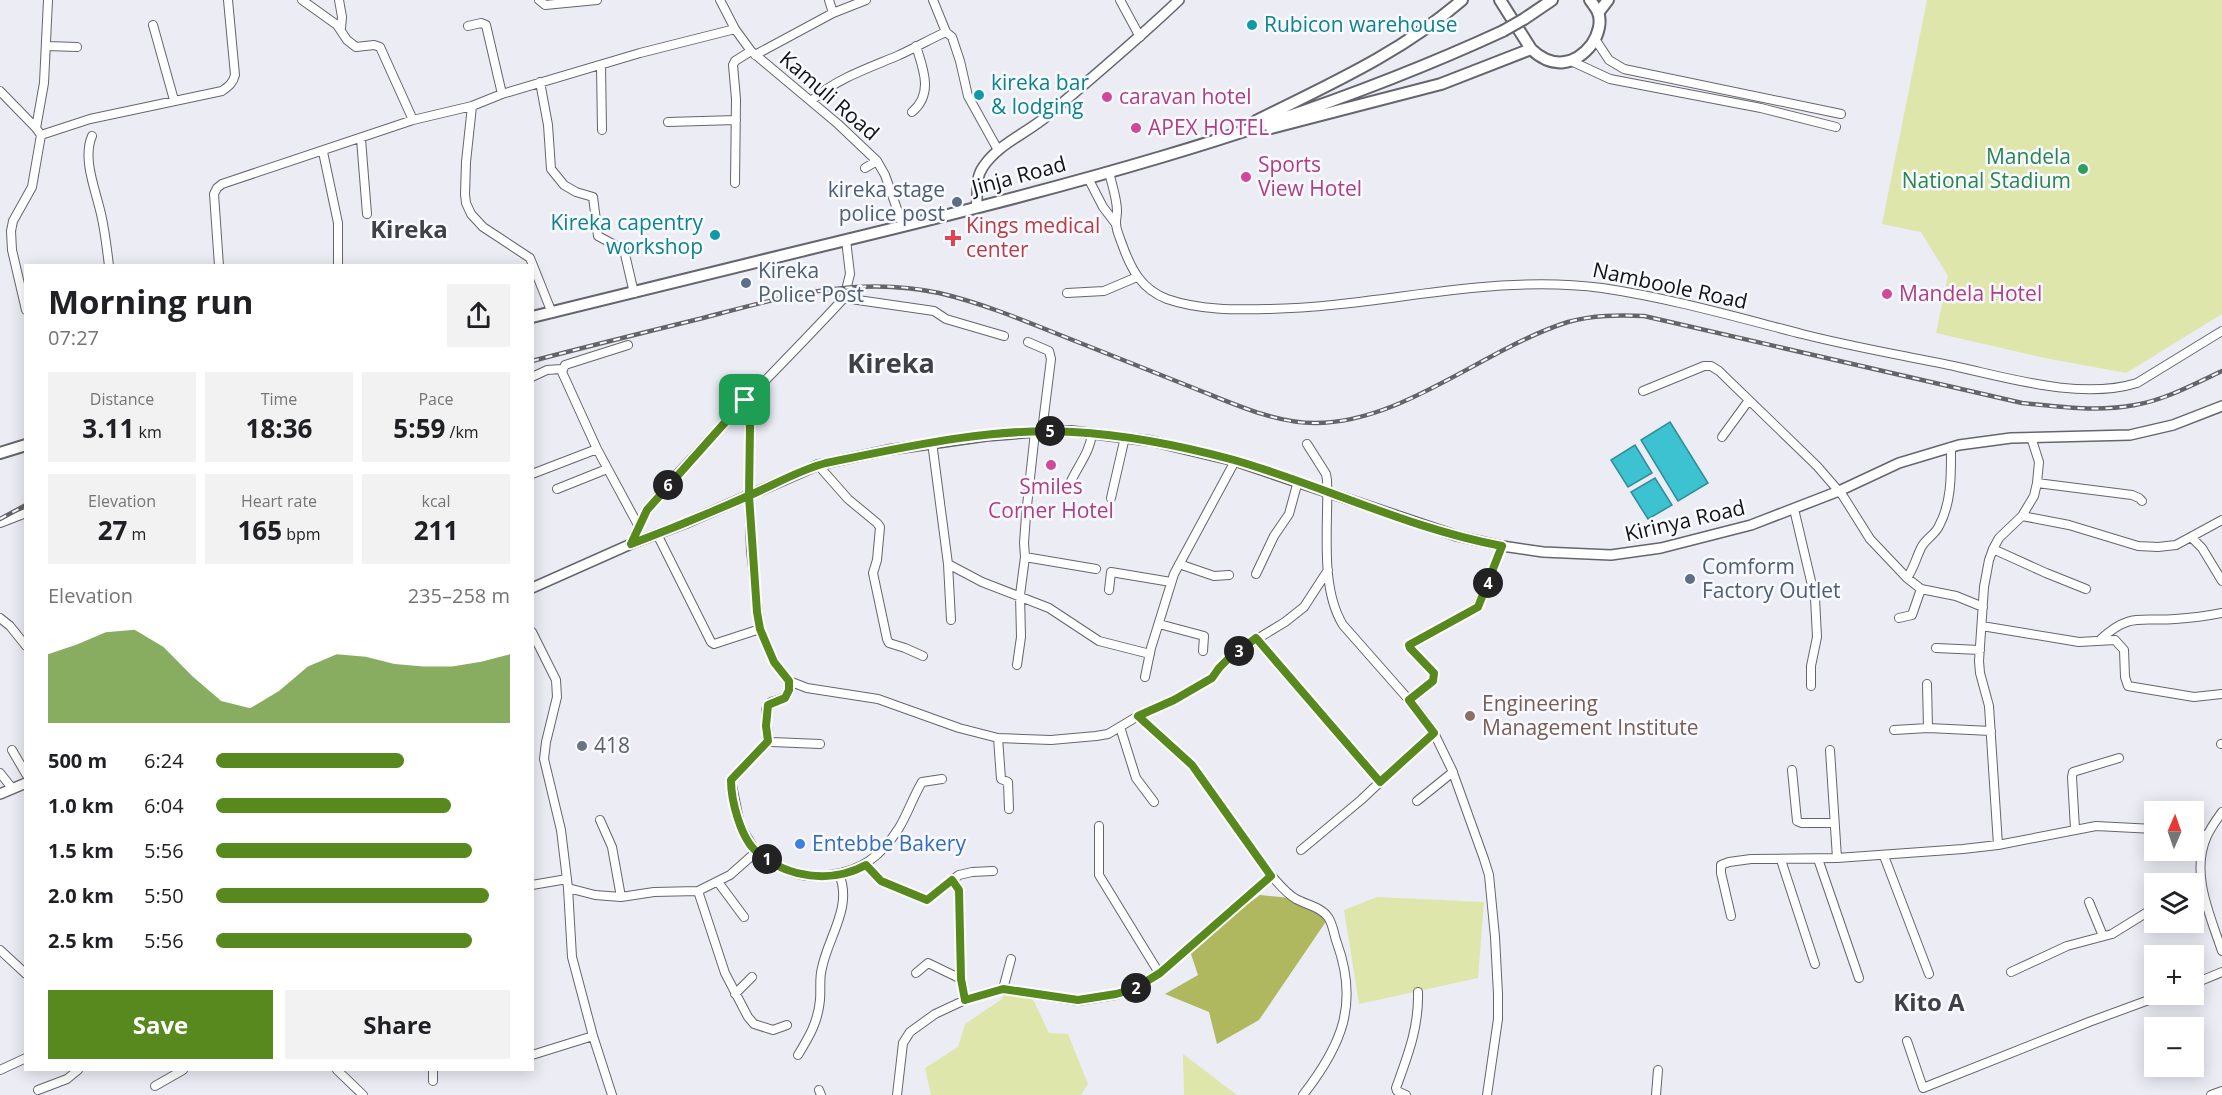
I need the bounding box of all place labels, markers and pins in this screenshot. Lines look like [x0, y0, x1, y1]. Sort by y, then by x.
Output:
place label: Rubicon warehouse [1264, 10, 1458, 38]
marker: Rubicon warehouse [1245, 18, 1259, 32]
place label: kireka bar & lodging [991, 68, 1089, 120]
place label: caravan hotel [1119, 82, 1252, 110]
marker: kireka bar & lodging [972, 88, 986, 102]
marker: caravan hotel [1100, 90, 1114, 104]
place label: APEX HOTEL [1148, 113, 1269, 141]
marker: APEX HOTEL [1129, 121, 1143, 135]
place label: Mandela National Stadium [1902, 142, 2071, 194]
place label: Sports View Hotel [1258, 150, 1362, 202]
marker: Mandela National Stadium [2076, 162, 2090, 176]
marker: Sports View Hotel [1239, 170, 1253, 184]
place label: kireka stage police post [828, 175, 945, 227]
marker: kireka stage police post [950, 195, 964, 209]
place label: Kireka capentry workshop [550, 208, 703, 260]
place label: Kings medical center [966, 211, 1100, 263]
marker: Kireka capentry workshop [708, 228, 722, 242]
marker: Kings medical center [944, 229, 962, 247]
place label: Kireka Police Post [758, 256, 864, 308]
marker: Kireka Police Post [739, 276, 753, 290]
place label: Mandela Hotel [1899, 279, 2042, 307]
marker: Mandela Hotel [1880, 287, 1894, 301]
pin [719, 374, 770, 425]
pin: 5 [1035, 416, 1065, 446]
marker: Smiles Corner Hotel [1044, 458, 1058, 472]
pin: 6 [653, 470, 683, 500]
place label: Smiles Corner Hotel [988, 472, 1114, 524]
place label: Comform Factory Outlet [1702, 552, 1841, 604]
pin: 4 [1473, 568, 1503, 598]
marker: Comform Factory Outlet [1683, 572, 1697, 586]
pin: 3 [1224, 636, 1254, 666]
place label: Engineering Management Institute [1482, 689, 1699, 741]
marker: Engineering Management Institute [1463, 709, 1477, 723]
place label: 418 [594, 731, 630, 759]
marker: 418 [575, 739, 589, 753]
place label: Entebbe Bakery [812, 829, 966, 857]
marker: Entebbe Bakery [793, 837, 807, 851]
pin: 1 [752, 844, 782, 874]
pin: 2 [1121, 973, 1151, 1003]

